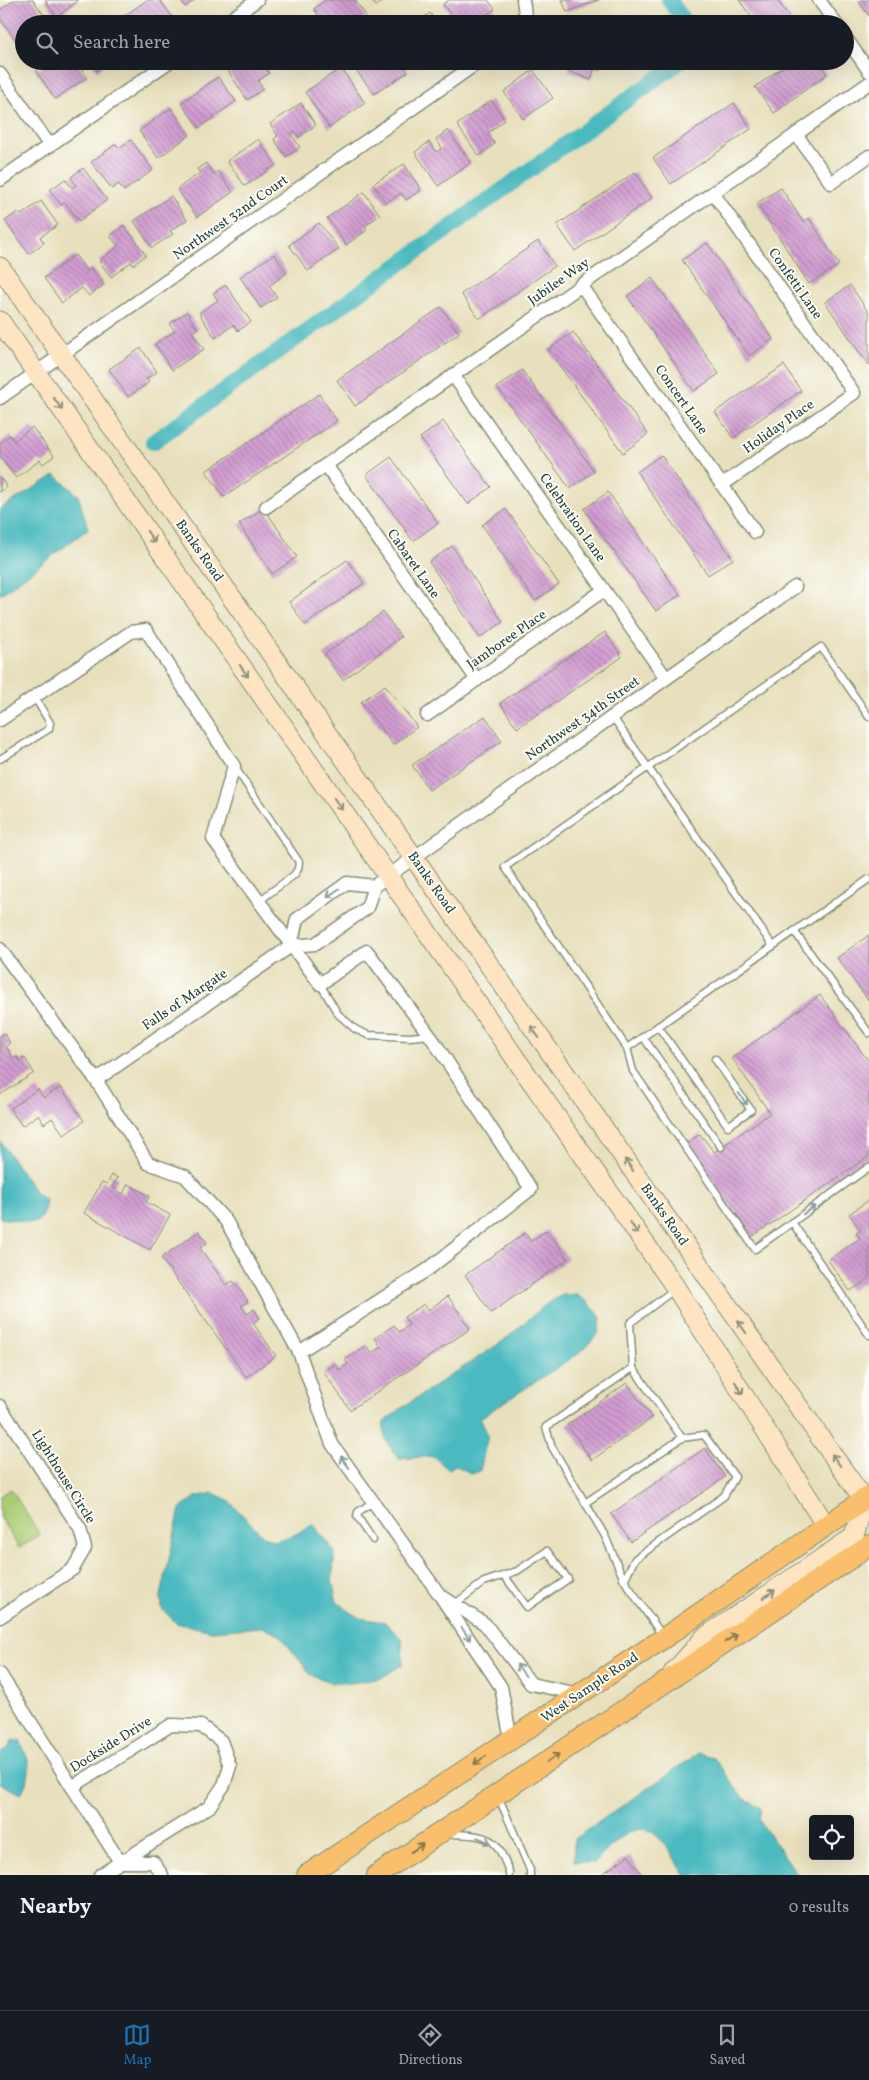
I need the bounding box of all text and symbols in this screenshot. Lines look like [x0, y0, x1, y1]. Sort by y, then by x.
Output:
search box [15, 15, 854, 70]
icon: search [33, 29, 61, 57]
text: Search here [73, 30, 170, 56]
street label: Northwest 32nd Court [170, 171, 292, 265]
street label: Confetti Lane [763, 245, 827, 324]
street label: Jubilee Way [524, 253, 594, 310]
street label: Concert Lane [650, 361, 712, 439]
street label: Holiday Place [740, 395, 819, 459]
one-way arrow [53, 397, 63, 411]
street label: Celebration Lane [534, 470, 610, 567]
street label: Banks Road [171, 516, 228, 586]
street label: Cabaret Lane [382, 525, 444, 603]
one-way arrow [146, 530, 156, 544]
street label: Jamboree Place [463, 605, 551, 675]
one-way arrow [239, 663, 249, 677]
street label: Northwest 34th Street [522, 672, 644, 766]
one-way arrow [333, 797, 343, 811]
street label: Banks Road [403, 848, 460, 918]
one-way arrow [326, 888, 340, 898]
street label: Falls of Margate [139, 964, 232, 1036]
one-way arrow [530, 1025, 540, 1039]
one-way arrow [738, 1092, 748, 1106]
one-way arrow [624, 1158, 634, 1172]
street label: Banks Road [636, 1180, 693, 1250]
one-way arrow [802, 1205, 816, 1215]
one-way arrow [629, 1221, 639, 1235]
one-way arrow [737, 1320, 747, 1334]
one-way arrow [735, 1381, 745, 1395]
street label: Lighthouse Circle [26, 1426, 100, 1528]
one-way arrow [831, 1453, 841, 1467]
one-way arrow [340, 1455, 350, 1469]
one-way arrow [762, 1589, 776, 1599]
one-way arrow [461, 1627, 471, 1641]
one-way arrow [724, 1633, 738, 1643]
street label: West Sample Road [538, 1648, 642, 1728]
one-way arrow [515, 1664, 526, 1677]
street label: Dockside Drive [67, 1712, 156, 1778]
one-way arrow [545, 1753, 559, 1763]
one-way arrow [474, 1756, 488, 1766]
map controls [809, 1815, 854, 1860]
button: locate [809, 1815, 854, 1860]
one-way arrow [476, 1835, 491, 1845]
one-way arrow [410, 1843, 424, 1853]
text: Nearby [20, 1893, 91, 1922]
text: 0 results [789, 1897, 849, 1919]
tab: Map [123, 2021, 151, 2070]
tab: Directions [398, 2021, 463, 2070]
tab: Saved [709, 2021, 746, 2070]

